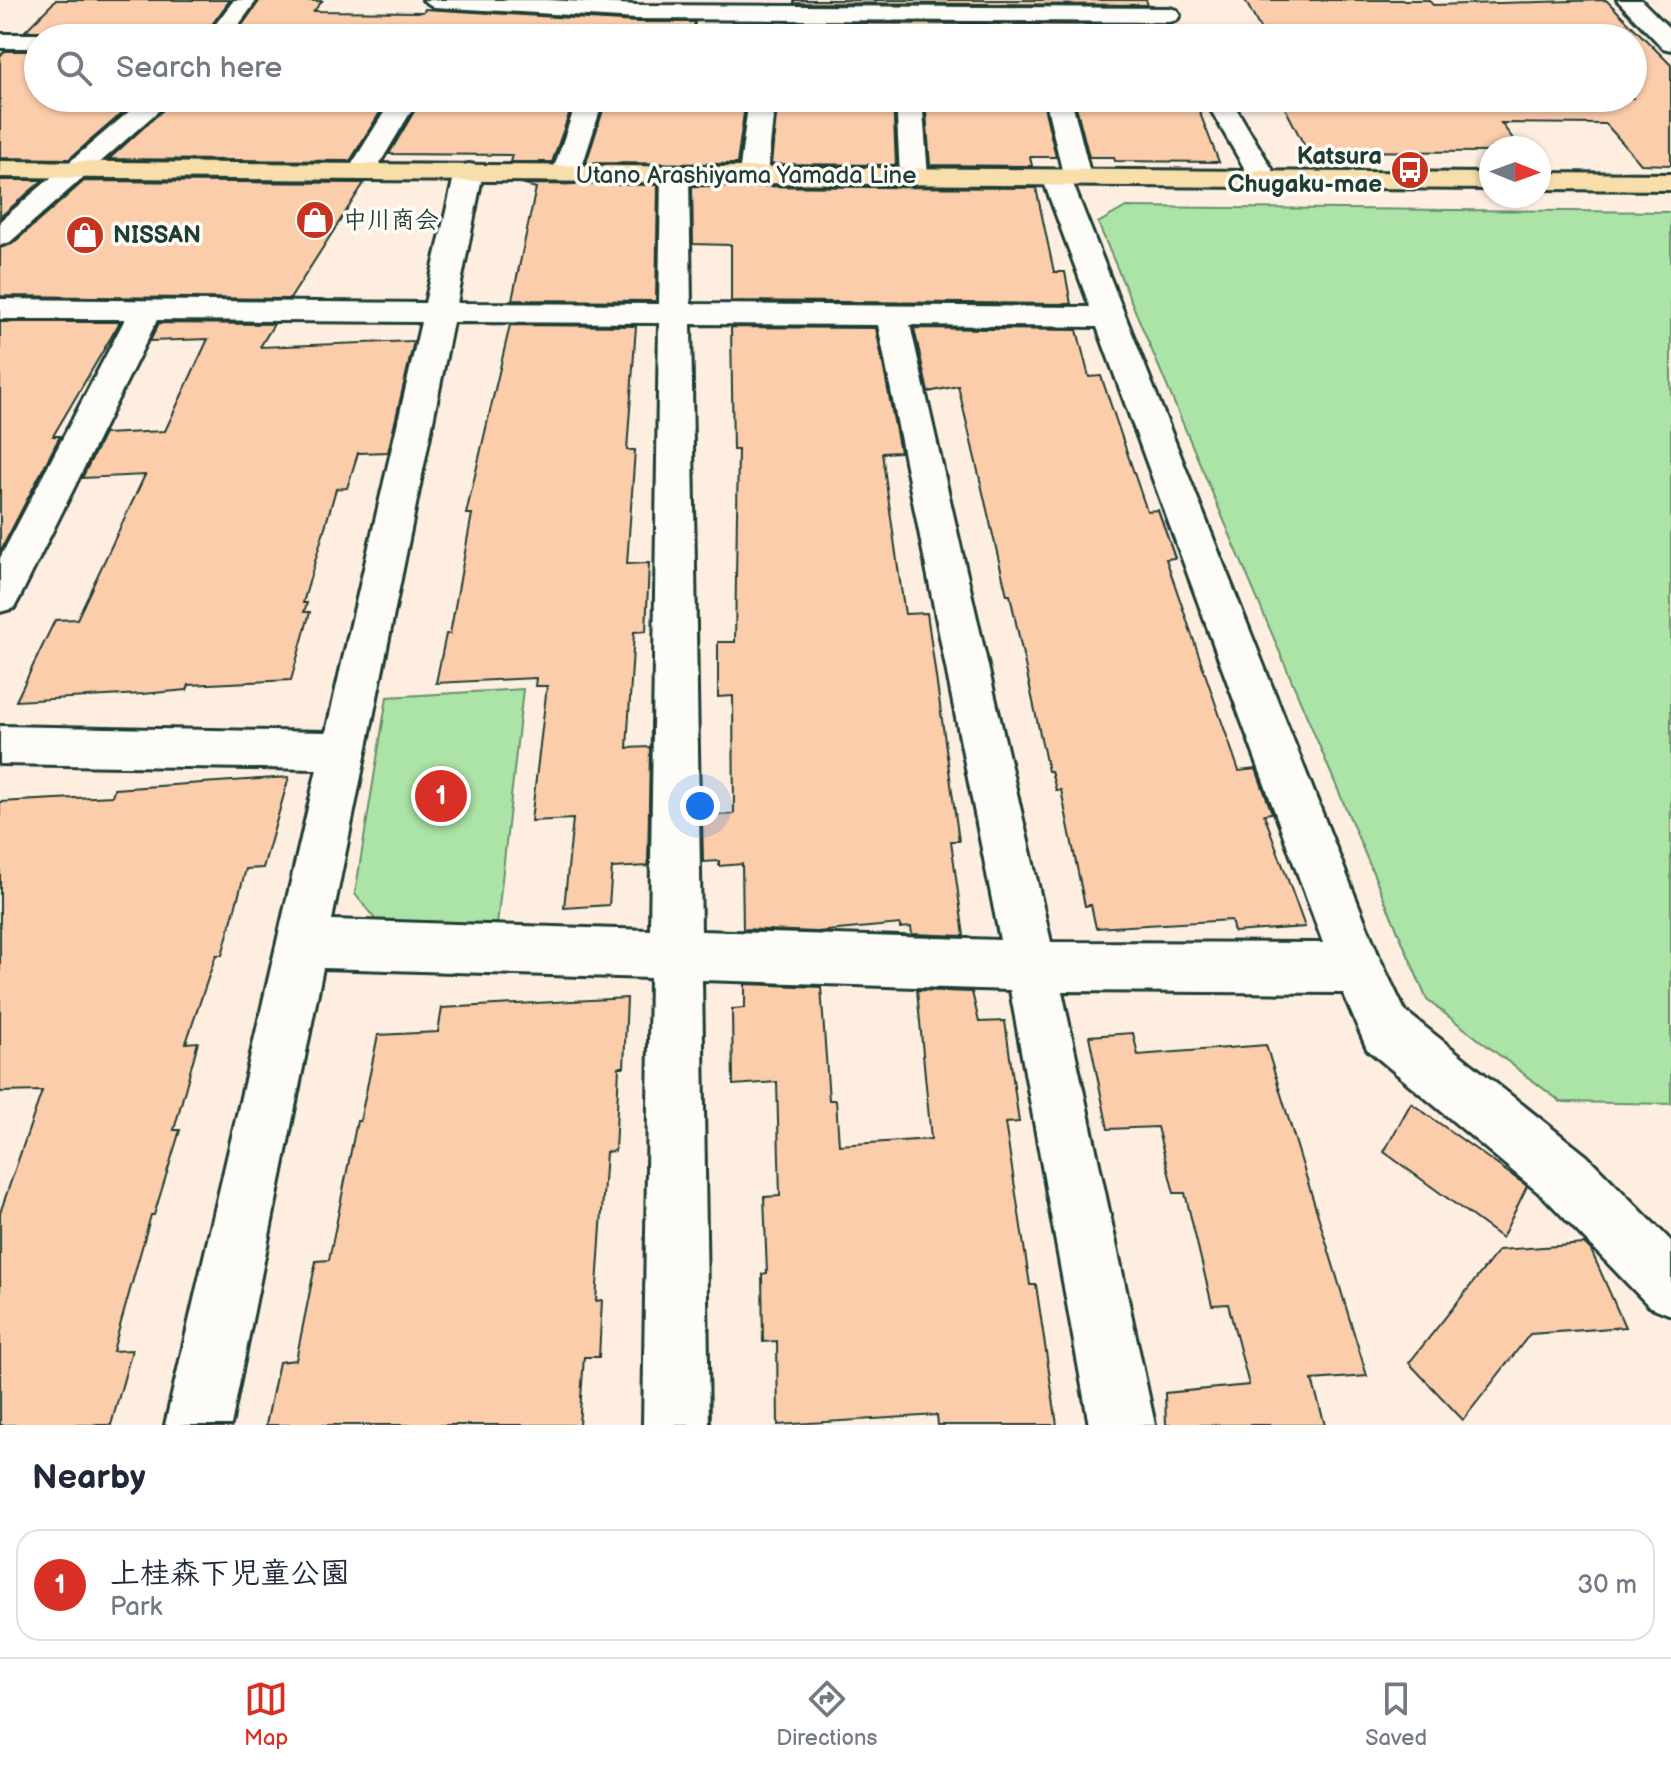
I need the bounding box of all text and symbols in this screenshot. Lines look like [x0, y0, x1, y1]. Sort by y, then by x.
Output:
search box [24, 24, 1647, 112]
icon: search [52, 46, 96, 90]
text: Search here [116, 50, 282, 86]
north arrow [1479, 136, 1551, 208]
place label: Katsura Chugaku-mae [1228, 142, 1382, 199]
bus stop icon: Katsura Chugaku-mae [1389, 149, 1431, 191]
street label: Utano Arashiyama Yamada Line [576, 161, 916, 190]
shop icon: 中川商会 [294, 199, 336, 241]
place label: 中川商会 [343, 206, 439, 235]
shop icon: NISSAN [64, 214, 106, 256]
place label: NISSAN [113, 221, 201, 250]
pin: 1 [415, 766, 467, 826]
your location [680, 786, 720, 826]
text: Nearby [32, 1457, 146, 1498]
text: 上桂森下児童公園 [110, 1556, 350, 1592]
text: 1 [55, 1570, 65, 1601]
text: 30 m [1577, 1570, 1637, 1601]
text: Park [110, 1592, 162, 1623]
tab: Map [244, 1677, 288, 1752]
tab: Directions [776, 1677, 877, 1752]
tab: Saved [1365, 1677, 1427, 1752]

